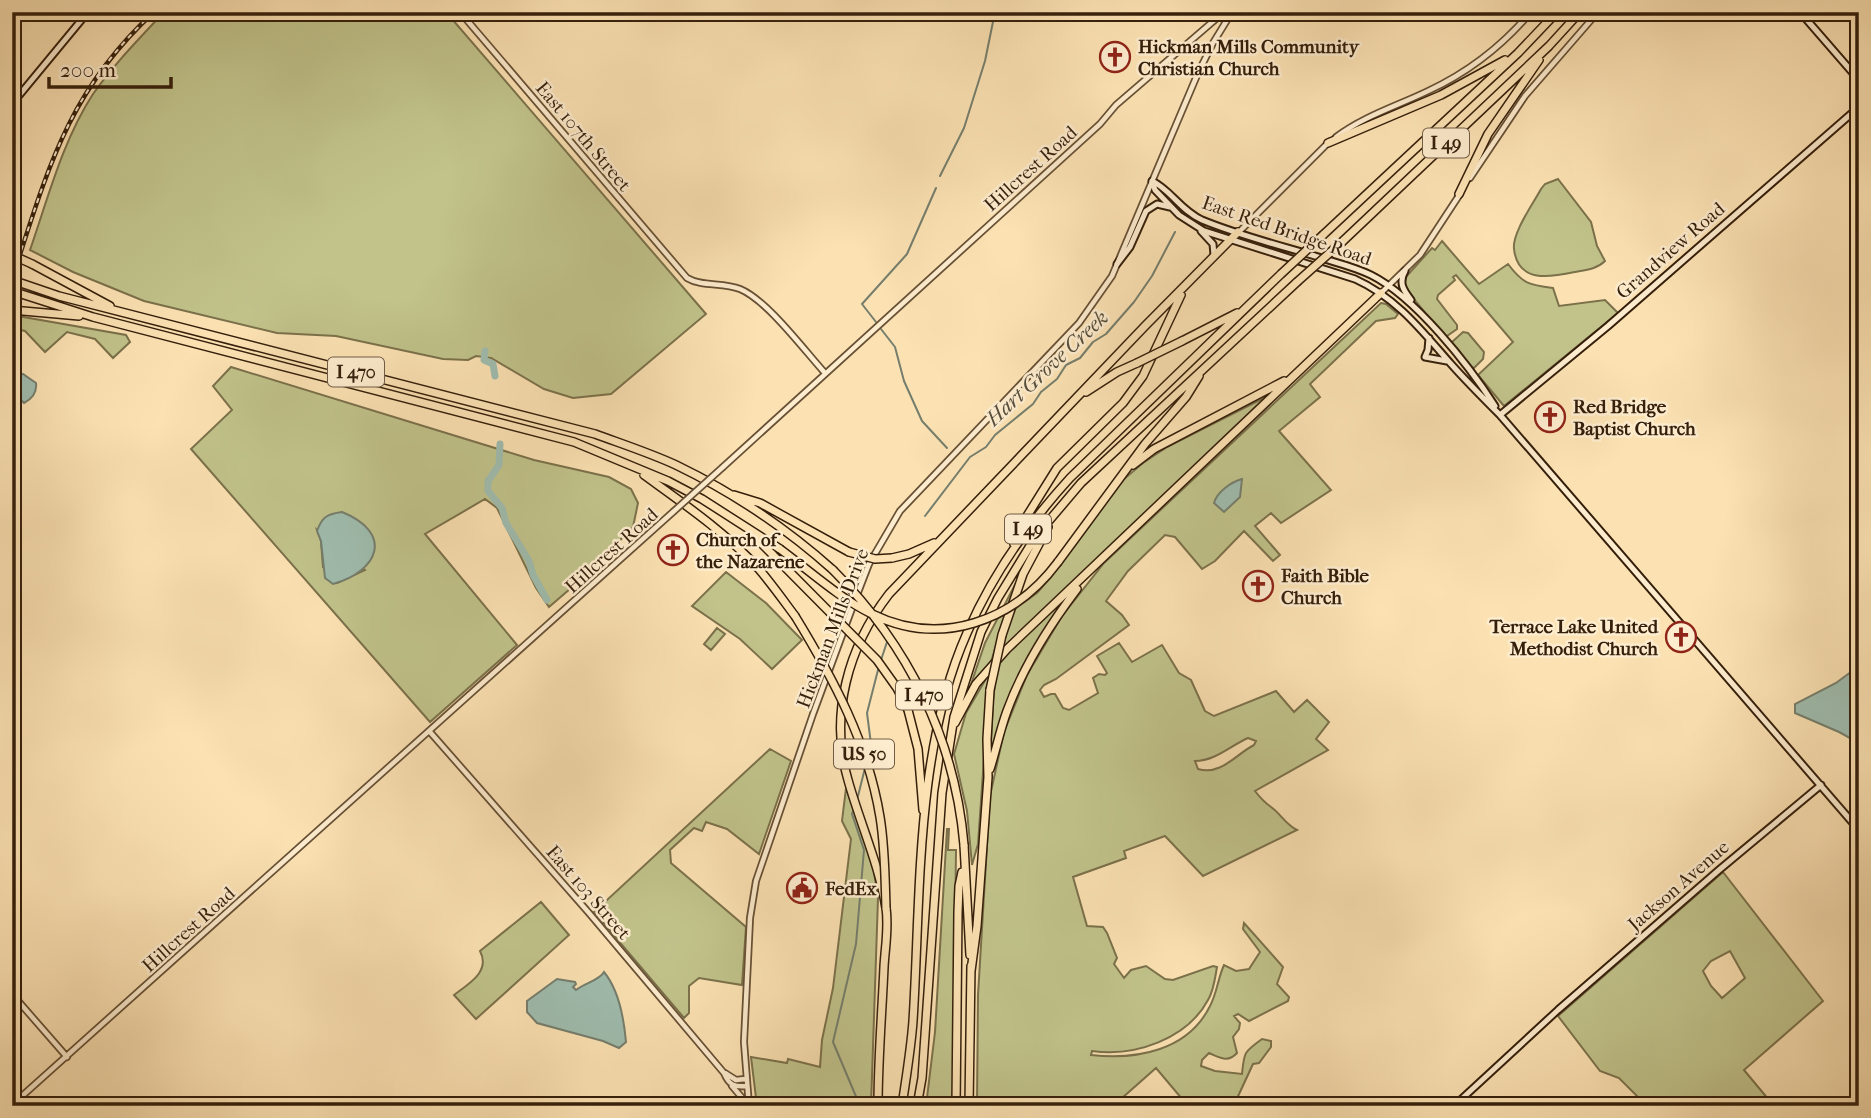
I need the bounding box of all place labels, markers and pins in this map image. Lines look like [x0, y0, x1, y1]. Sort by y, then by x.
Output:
place label: Hickman Mills Community Christian Church [1138, 36, 1360, 80]
church icon: Hickman Mills Community Christian Church [1098, 40, 1132, 74]
place label: Red Bridge Baptist Church [1573, 396, 1696, 440]
church icon: Red Bridge Baptist Church [1533, 400, 1567, 434]
place label: Church of the Nazarene [695, 529, 805, 573]
church icon: Church of the Nazarene [656, 533, 690, 567]
place label: Faith Bible Church [1280, 565, 1370, 609]
church icon: Faith Bible Church [1241, 569, 1275, 603]
place label: Terrace Lake United Methodist Church [1488, 616, 1659, 660]
church icon: Terrace Lake United Methodist Church [1664, 620, 1698, 654]
public building icon: FedEx [785, 871, 819, 905]
place label: FedEx [824, 878, 877, 900]

